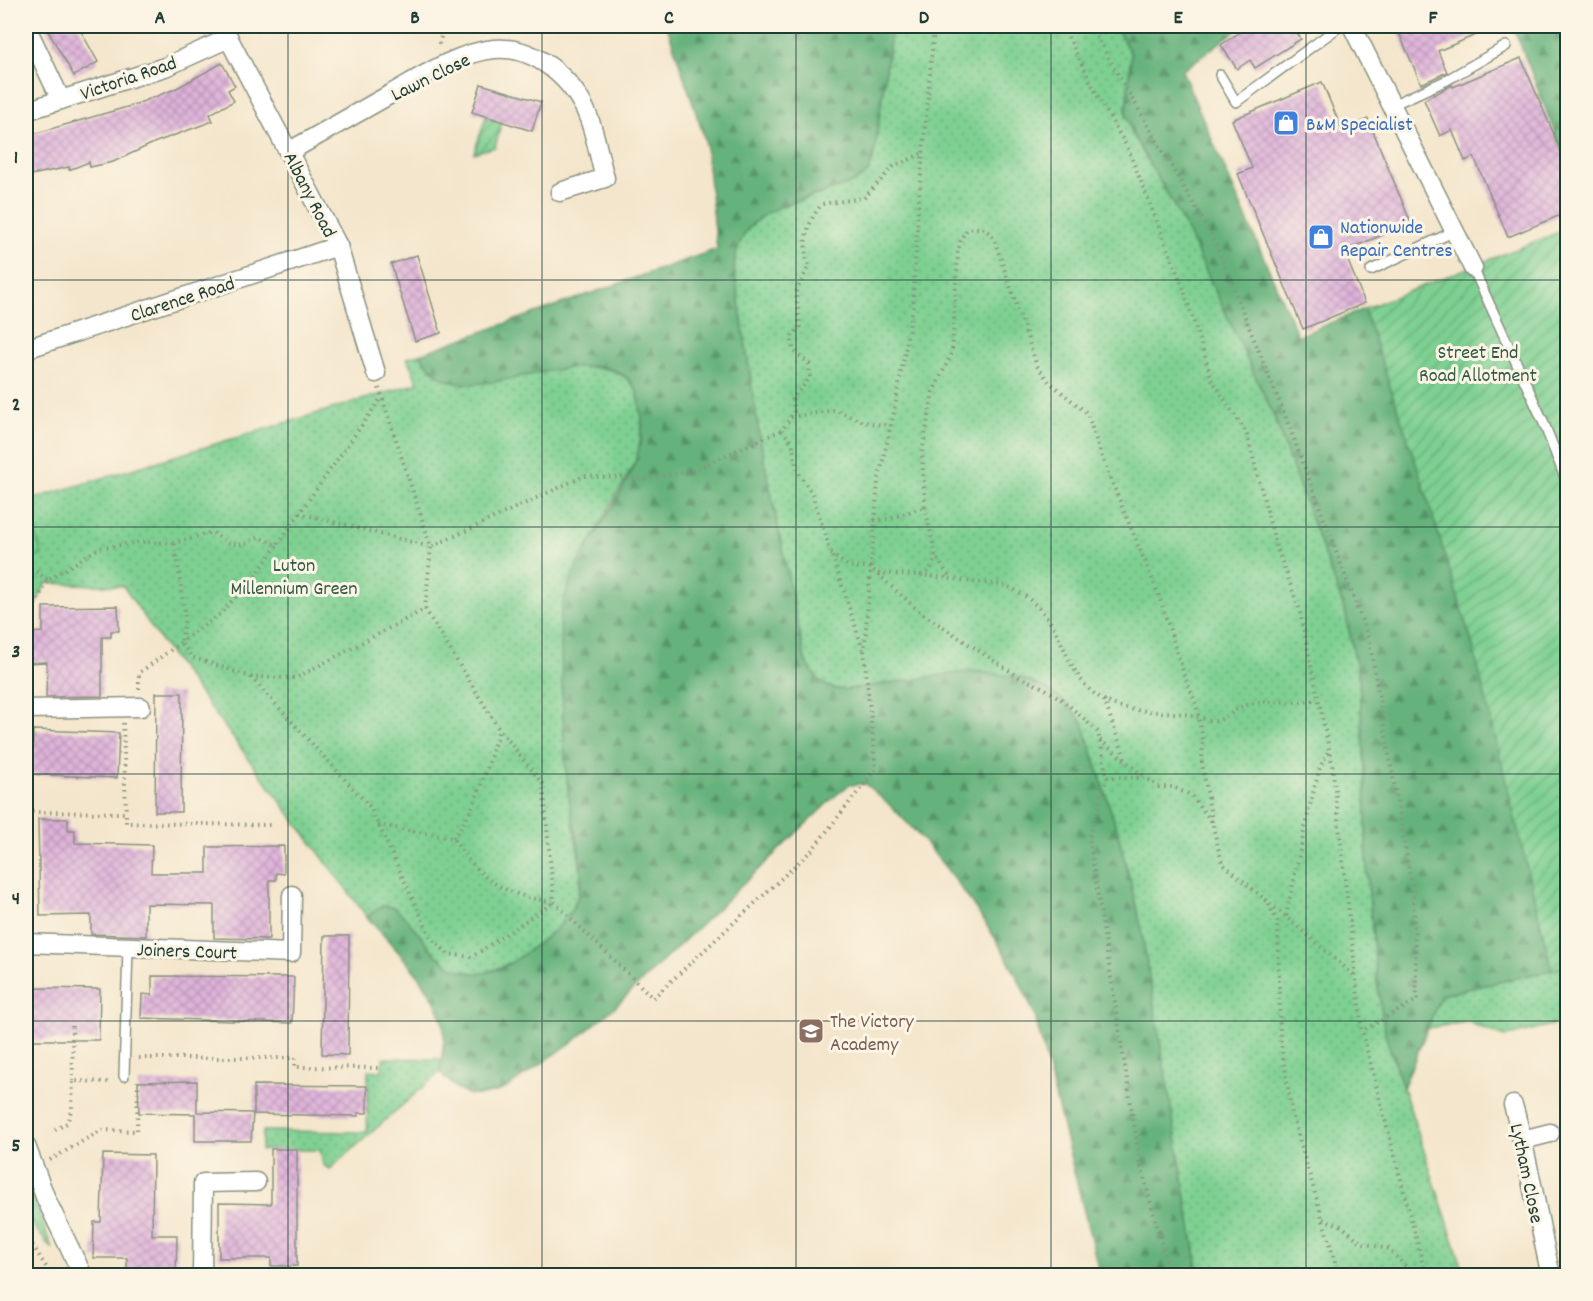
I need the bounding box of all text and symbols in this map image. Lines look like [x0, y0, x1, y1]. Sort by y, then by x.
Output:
text: A [155, 5, 166, 33]
text: B [410, 5, 420, 33]
text: C [664, 5, 674, 33]
text: D [919, 5, 930, 33]
text: E [1173, 5, 1183, 33]
text: F [1429, 5, 1439, 33]
street label: Lawn Close [387, 47, 476, 110]
street label: Victoria Road [77, 50, 181, 109]
shop icon: B&M Specialist [1271, 108, 1301, 138]
place label: B&M Specialist [1306, 112, 1413, 140]
text: 1 [14, 145, 18, 173]
street label: Albany Road [275, 148, 342, 243]
place label: Nationwide Repair Centres [1340, 215, 1453, 266]
shop icon: Nationwide Repair Centres [1306, 222, 1336, 252]
street label: Clarence Road [127, 271, 239, 331]
park label: Street End Road Allotment [1419, 340, 1537, 391]
text: 2 [12, 392, 20, 420]
park label: Luton Millennium Green [230, 553, 358, 604]
text: 3 [12, 639, 20, 667]
text: 4 [12, 886, 20, 914]
street label: Joiners Court [136, 937, 238, 969]
place label: The Victory Academy [830, 1009, 915, 1060]
school or university icon: The Victory Academy [796, 1016, 826, 1046]
street label: Lytham Close [1501, 1121, 1549, 1226]
text: 5 [11, 1133, 21, 1161]

